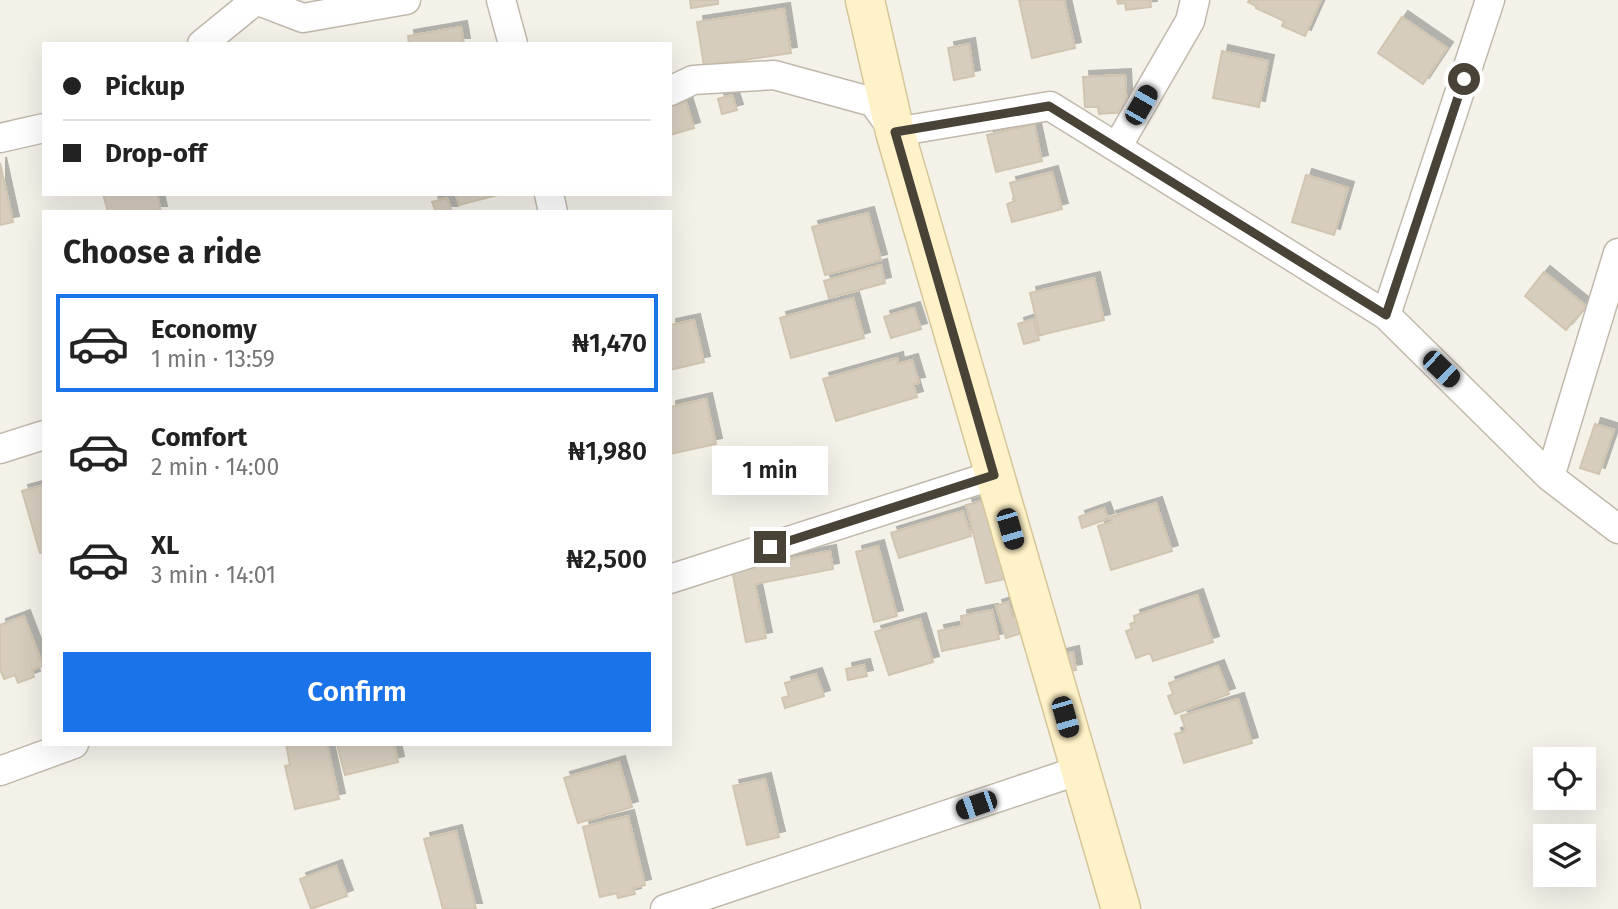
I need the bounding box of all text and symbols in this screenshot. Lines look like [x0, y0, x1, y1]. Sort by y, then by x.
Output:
route start [1448, 63, 1480, 95]
text: Pickup [105, 71, 185, 102]
car [1122, 82, 1161, 128]
text: Drop-off [105, 138, 207, 169]
text: Choose a ride [63, 233, 261, 271]
icon: car [67, 312, 130, 375]
text: Economy [151, 314, 257, 345]
text: ₦1,470 [572, 328, 647, 359]
text: 1 min · 13:59 [151, 345, 275, 373]
car [1419, 347, 1464, 391]
icon: car [67, 420, 130, 483]
text: Comfort [151, 422, 247, 453]
text: ₦1,980 [568, 436, 647, 467]
callout: 1 min [712, 446, 828, 494]
text: 2 min · 14:00 [151, 453, 279, 481]
text: 1 min [742, 456, 798, 484]
car [995, 506, 1026, 552]
icon: car [67, 528, 130, 591]
text: XL [151, 530, 179, 561]
route end [754, 531, 786, 563]
text: ₦2,500 [566, 544, 647, 575]
text: 3 min · 14:01 [151, 561, 276, 589]
button: Confirm [63, 652, 651, 732]
car [1050, 694, 1081, 740]
map controls [1533, 747, 1596, 887]
button: locate [1533, 747, 1596, 810]
car [953, 788, 1000, 822]
button: layers [1533, 824, 1596, 887]

